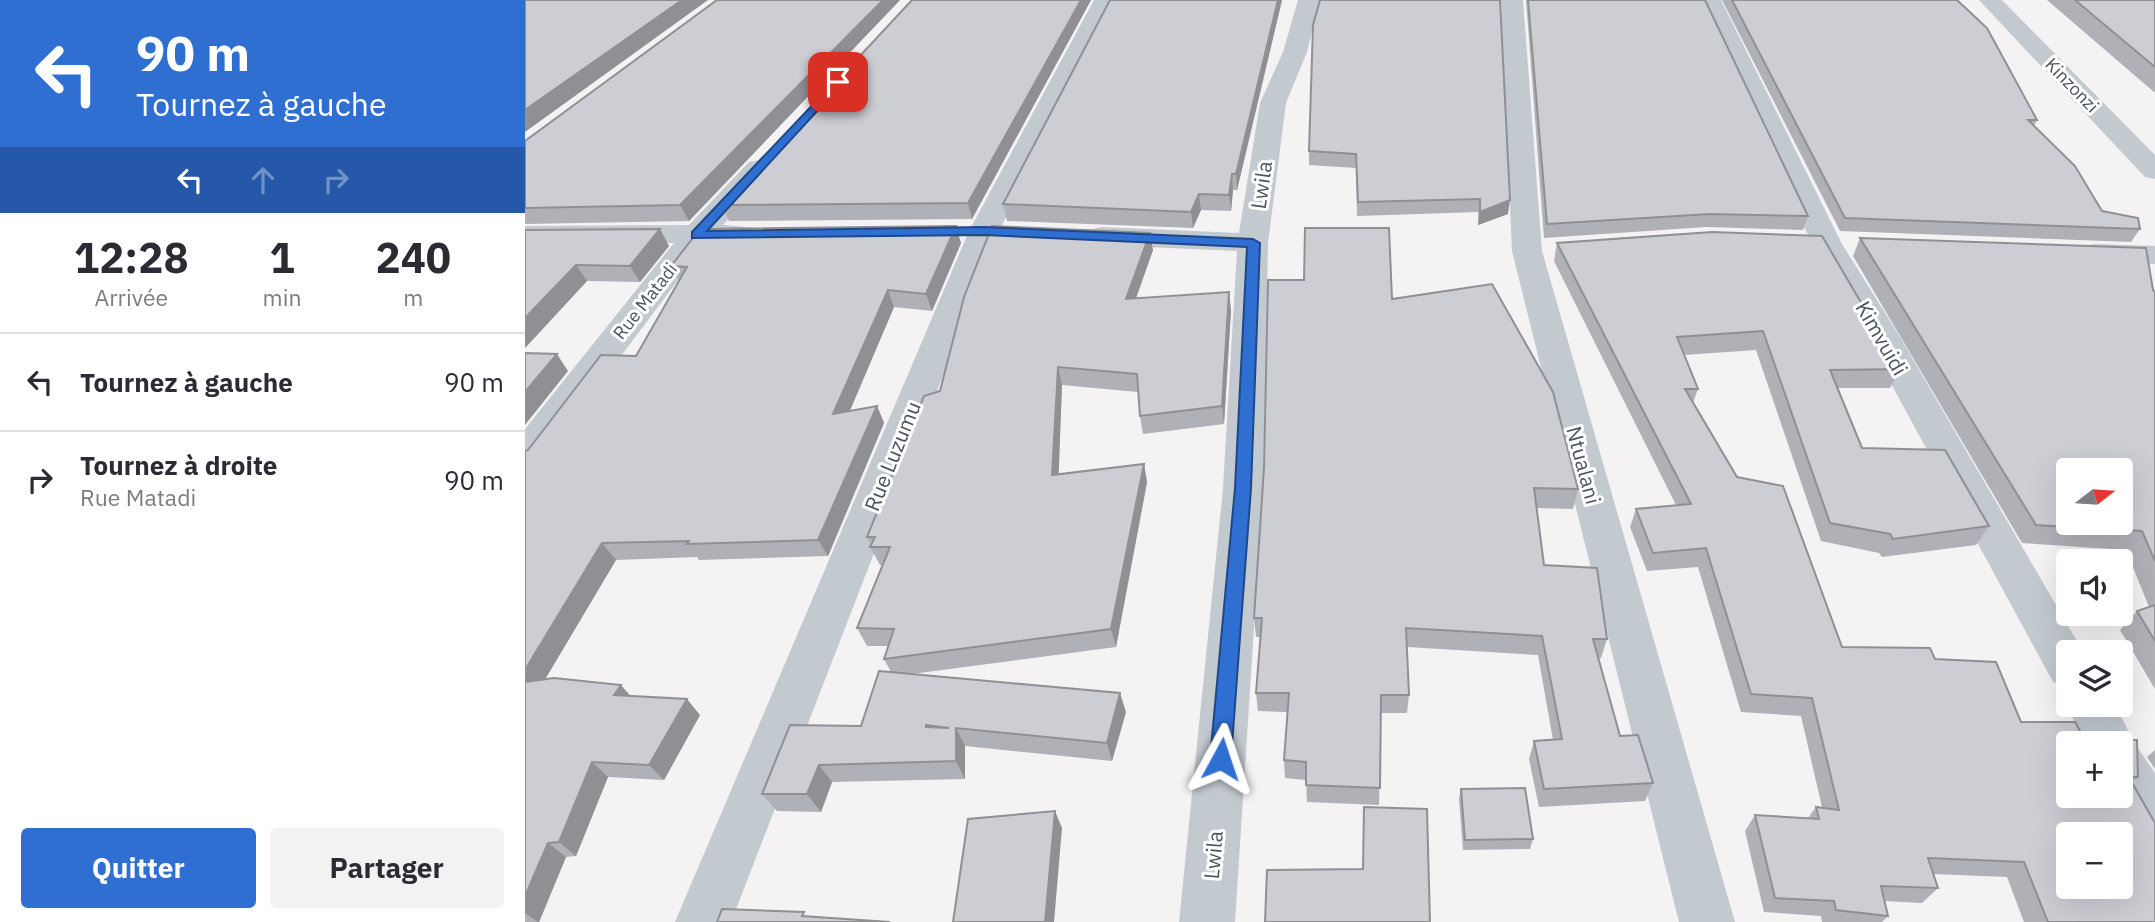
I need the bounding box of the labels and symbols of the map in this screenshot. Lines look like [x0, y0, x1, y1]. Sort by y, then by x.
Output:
pin [808, 52, 868, 112]
street label: Kinzonzi [2040, 53, 2104, 117]
street label: Lwila [1244, 159, 1278, 211]
street label: Rue Matadi [608, 258, 682, 344]
street label: Kimvuidi [1849, 296, 1915, 380]
street label: Rue Luzumu [857, 397, 927, 515]
street label: Ntualani [1560, 423, 1608, 507]
north arrow [2056, 458, 2133, 536]
position arrow [1184, 722, 1258, 796]
street label: Lwila [1197, 830, 1229, 880]

